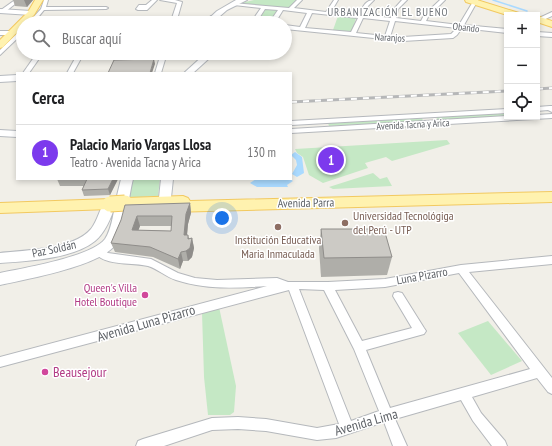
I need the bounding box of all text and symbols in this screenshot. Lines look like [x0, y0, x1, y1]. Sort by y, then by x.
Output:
district label: URBANIZACIÓN EL BUENO [327, 5, 449, 19]
map controls [504, 12, 540, 120]
button: + [504, 12, 540, 48]
search box [16, 16, 292, 60]
street label: Obando [452, 20, 480, 35]
icon: search [30, 27, 52, 49]
text: Buscar aquí [62, 29, 122, 48]
street label: Naranjos [374, 30, 406, 45]
button: − [504, 48, 540, 84]
button: locate [504, 84, 540, 120]
text: Cerca [32, 87, 65, 109]
street label: Avenida Tacna y Arica [376, 116, 450, 133]
text: Palacio Mario Vargas Llosa [70, 135, 211, 154]
text: 1 [42, 144, 48, 161]
text: 130 m [247, 144, 276, 161]
pin: 1 [318, 145, 344, 175]
text: Teatro · Avenida Tacna y Arica [70, 154, 201, 171]
street label: Avenida Parra [278, 195, 335, 210]
your location [212, 208, 232, 228]
place label: Universidad Tecnológiga del Perú - UTP [353, 208, 454, 237]
marker: Universidad Tecnológiga del Perú - UTP [340, 218, 350, 228]
marker: Institución Educativa Maria Inmaculada [273, 222, 283, 232]
place label: Institución Educativa Maria Inmaculada [235, 232, 321, 261]
street label: Paz Soldán [30, 237, 77, 261]
street label: Luna Pizarro [395, 264, 449, 287]
place label: Queen's Villa Hotel Boutique [75, 280, 137, 309]
marker: Queen's Villa Hotel Boutique [140, 290, 150, 300]
street label: Avenida Luna Pizarro [95, 300, 197, 346]
place label: Beausejour [53, 363, 107, 381]
marker: Beausejour [40, 367, 50, 377]
street label: Avenida Lima [332, 404, 400, 440]

